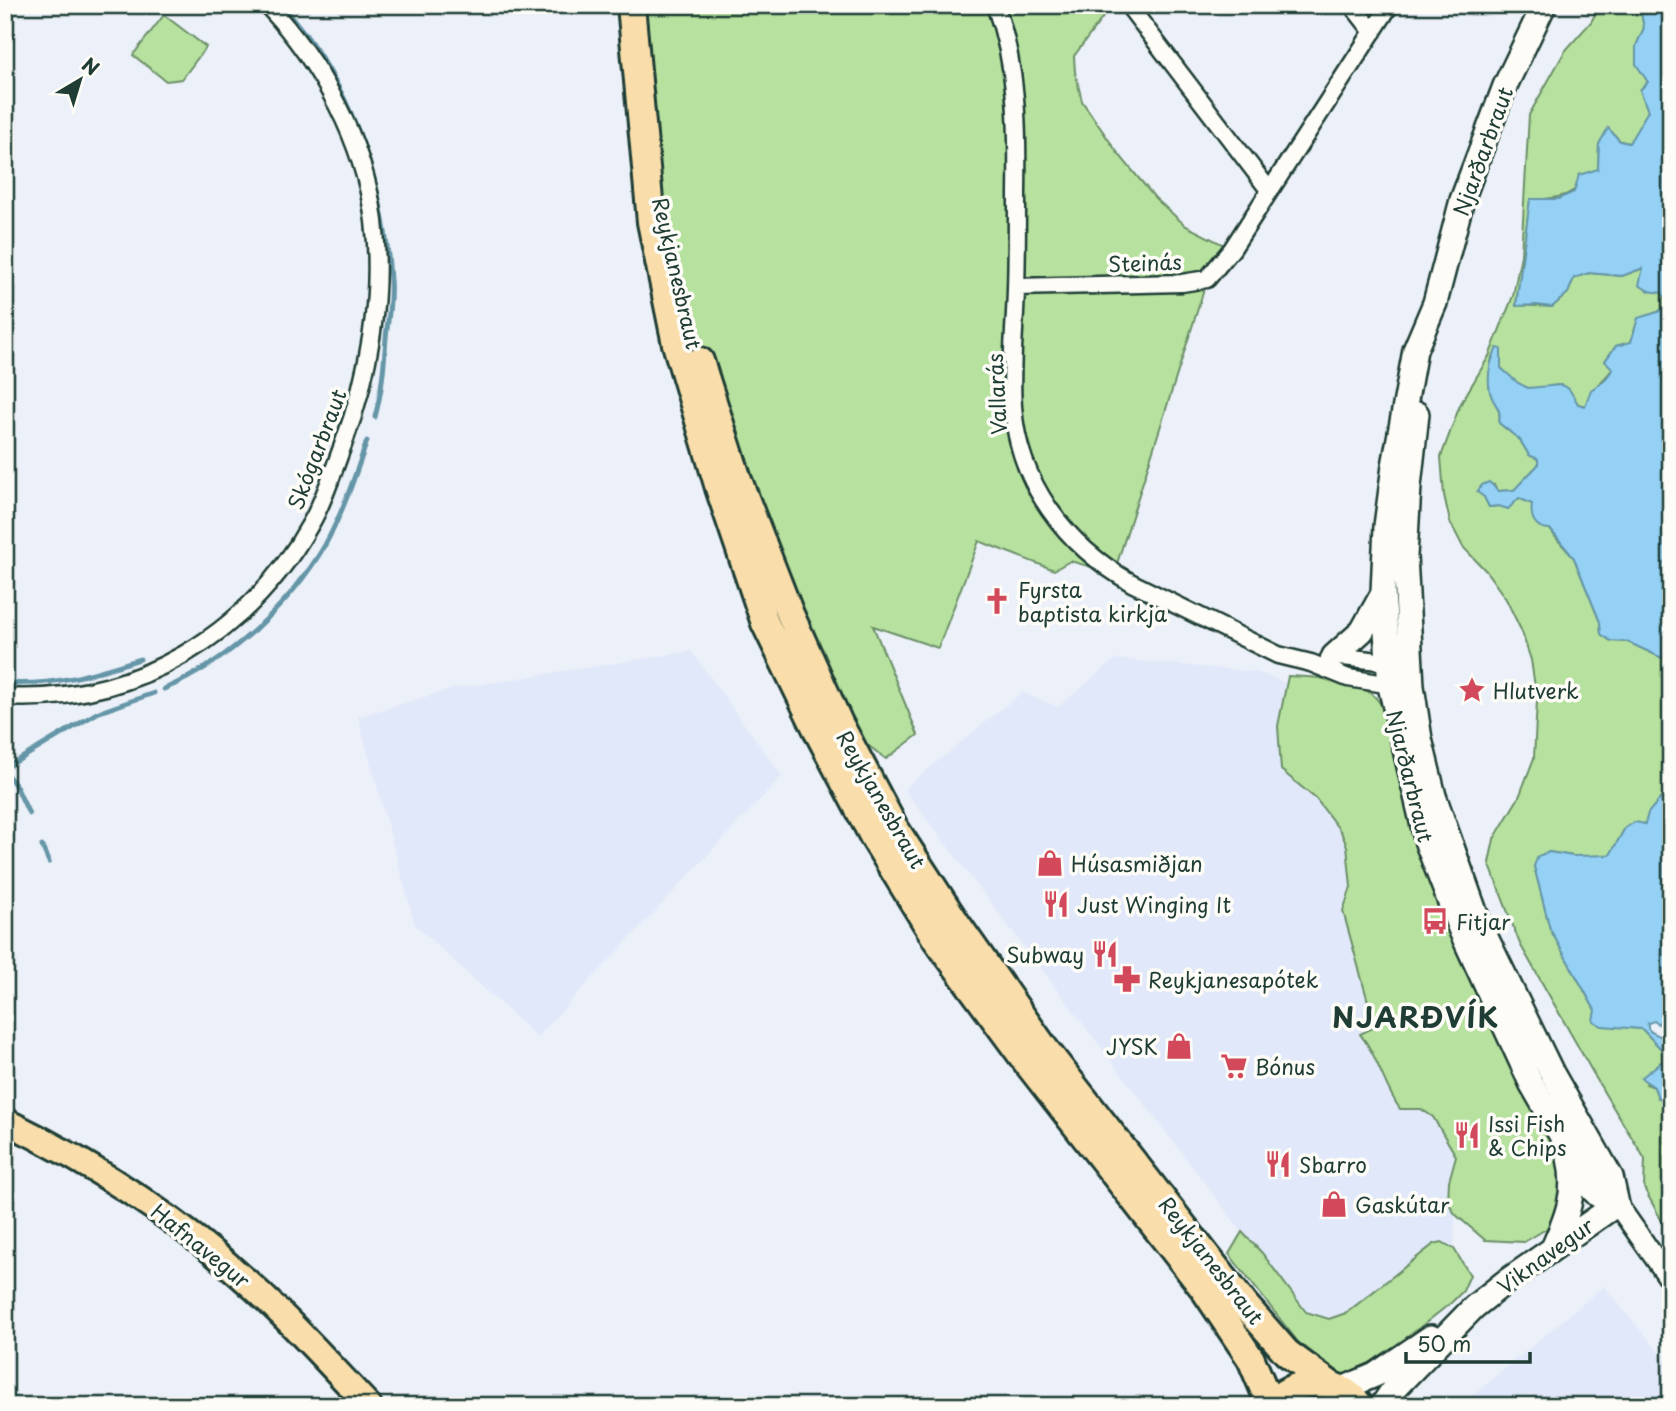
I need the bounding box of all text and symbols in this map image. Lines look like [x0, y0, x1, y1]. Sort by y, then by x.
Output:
north arrow [46, 46, 116, 116]
text: N [77, 50, 106, 81]
street label: Njarðarbraut [1444, 82, 1520, 220]
street label: Reykjanesbraut [645, 194, 711, 352]
street label: Steinás [1108, 245, 1182, 279]
street label: Vallarás [978, 353, 1014, 435]
street label: Skógarbraut [278, 384, 354, 514]
place label: Fyrsta baptista kirkja [1018, 573, 1167, 629]
church icon: Fyrsta baptista kirkja [982, 586, 1012, 616]
place label: Hlutverk [1493, 674, 1579, 706]
place icon: Hlutverk [1457, 675, 1487, 705]
street label: Njarðarbraut [1379, 707, 1443, 845]
street label: Reykjanesbraut [829, 724, 935, 874]
place label: Húsasmiðjan [1071, 847, 1203, 879]
shop icon: Húsasmiðjan [1035, 848, 1065, 878]
place label: Just Winging It [1077, 888, 1231, 920]
restaurant icon: Just Winging It [1041, 889, 1071, 919]
place label: Fitjar [1456, 905, 1511, 937]
bus stop icon: Fitjar [1420, 906, 1450, 936]
place label: Subway [1006, 938, 1084, 970]
restaurant icon: Subway [1090, 939, 1120, 969]
place label: Reykjanesapótek [1148, 963, 1319, 995]
pharmacy icon: Reykjanesapótek [1112, 964, 1142, 994]
district label: NJARÐVÍK [1332, 995, 1500, 1038]
place label: JYSK [1106, 1030, 1158, 1062]
shop icon: JYSK [1164, 1031, 1194, 1061]
place label: Bónus [1255, 1050, 1315, 1082]
supermarket icon: Bónus [1219, 1051, 1249, 1081]
place label: Issi Fish & Chips [1488, 1107, 1567, 1163]
restaurant icon: Issi Fish & Chips [1452, 1120, 1482, 1150]
place label: Sbarro [1299, 1148, 1367, 1180]
restaurant icon: Sbarro [1263, 1149, 1293, 1179]
place label: Gaskútar [1355, 1188, 1450, 1220]
street label: Reykjanesbraut [1152, 1189, 1272, 1331]
shop icon: Gaskútar [1319, 1189, 1349, 1219]
street label: Hafnavegur [145, 1195, 258, 1295]
street label: Viknavegur [1490, 1209, 1600, 1301]
scale bar [1406, 1320, 1531, 1364]
text: 50 m [1417, 1327, 1471, 1359]

